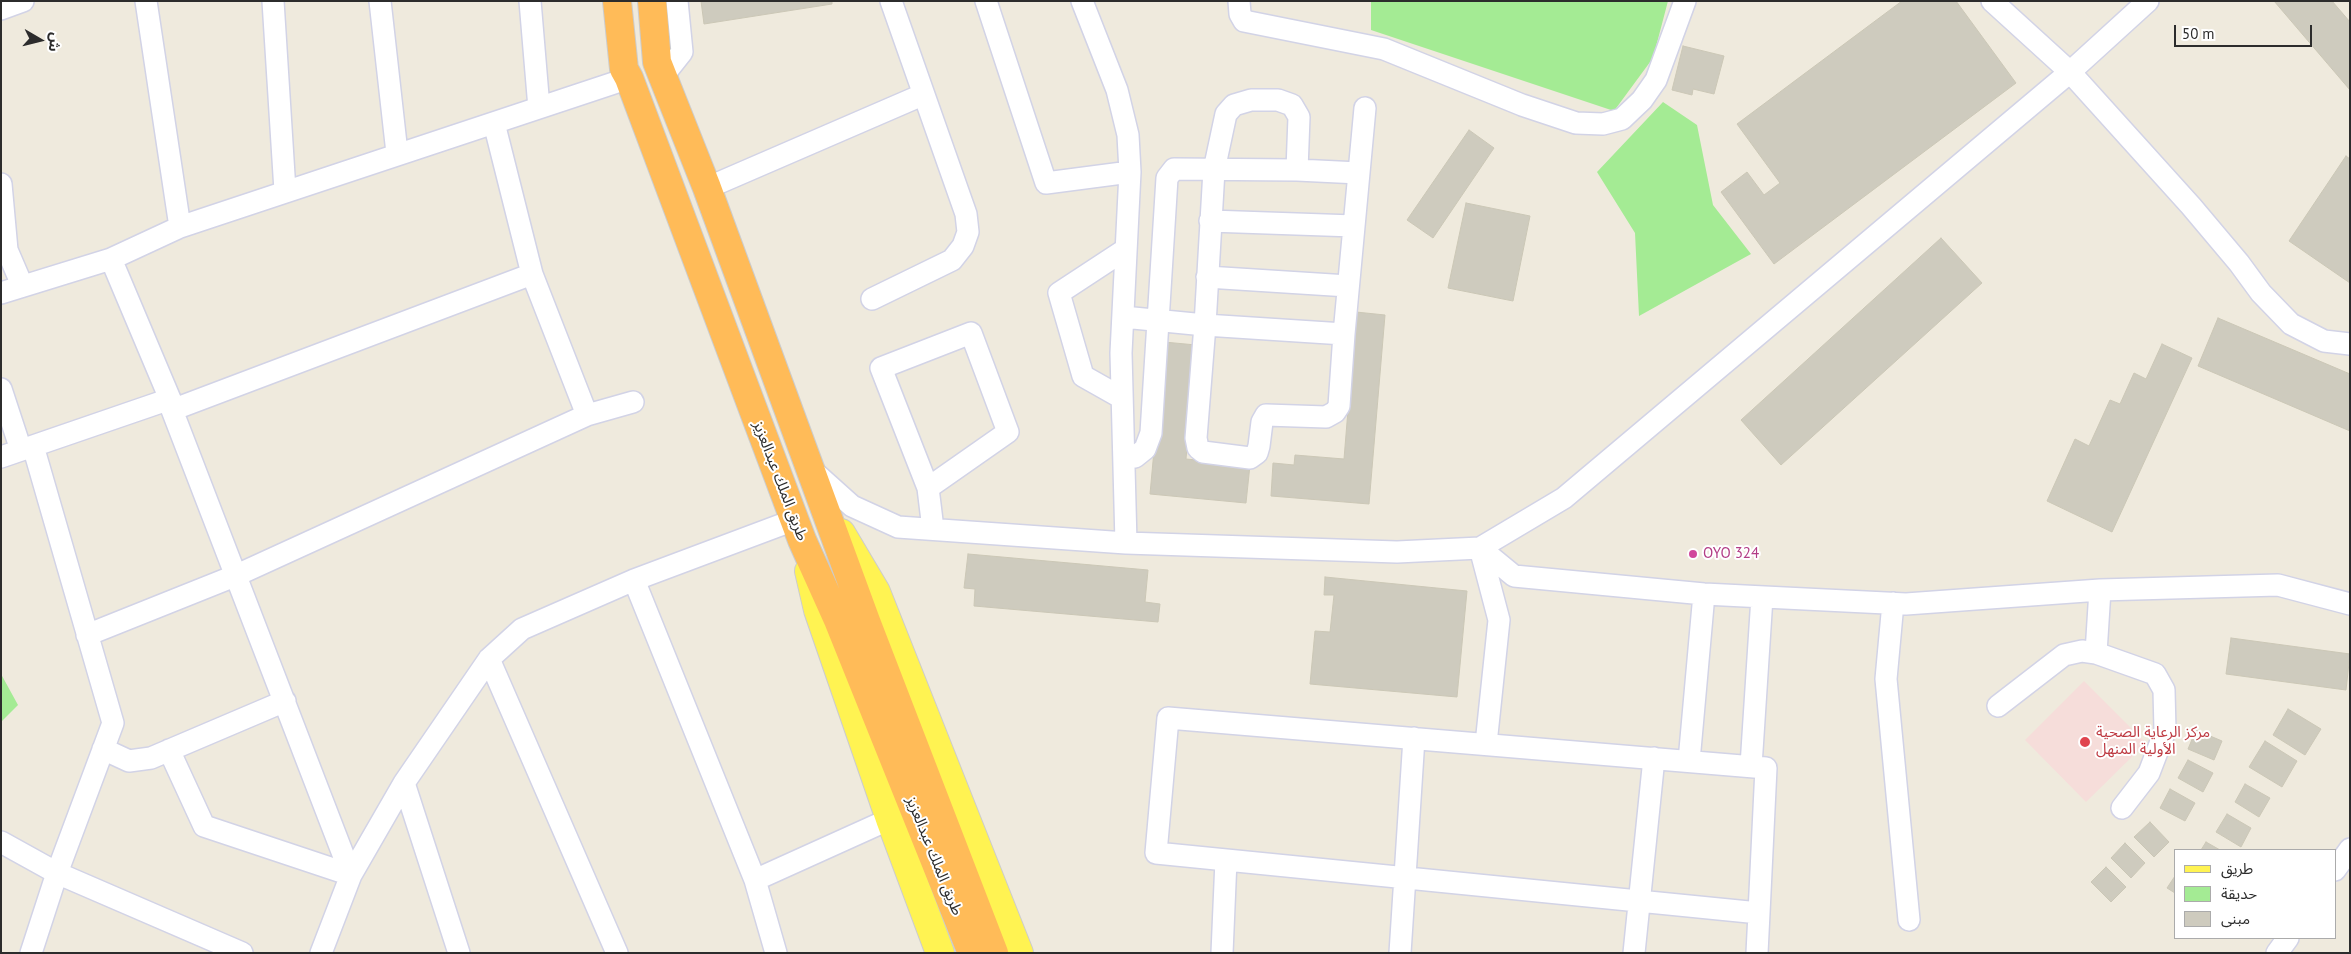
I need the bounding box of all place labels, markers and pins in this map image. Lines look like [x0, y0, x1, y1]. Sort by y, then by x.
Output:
place label: OYO 324 [1703, 545, 1759, 563]
marker: OYO 324 [1687, 548, 1699, 560]
place label: مركز الرعاية الصحية الأولية المنهل [2096, 724, 2210, 759]
marker: مركز الرعاية الصحية الأولية المنهل [2078, 735, 2092, 749]

